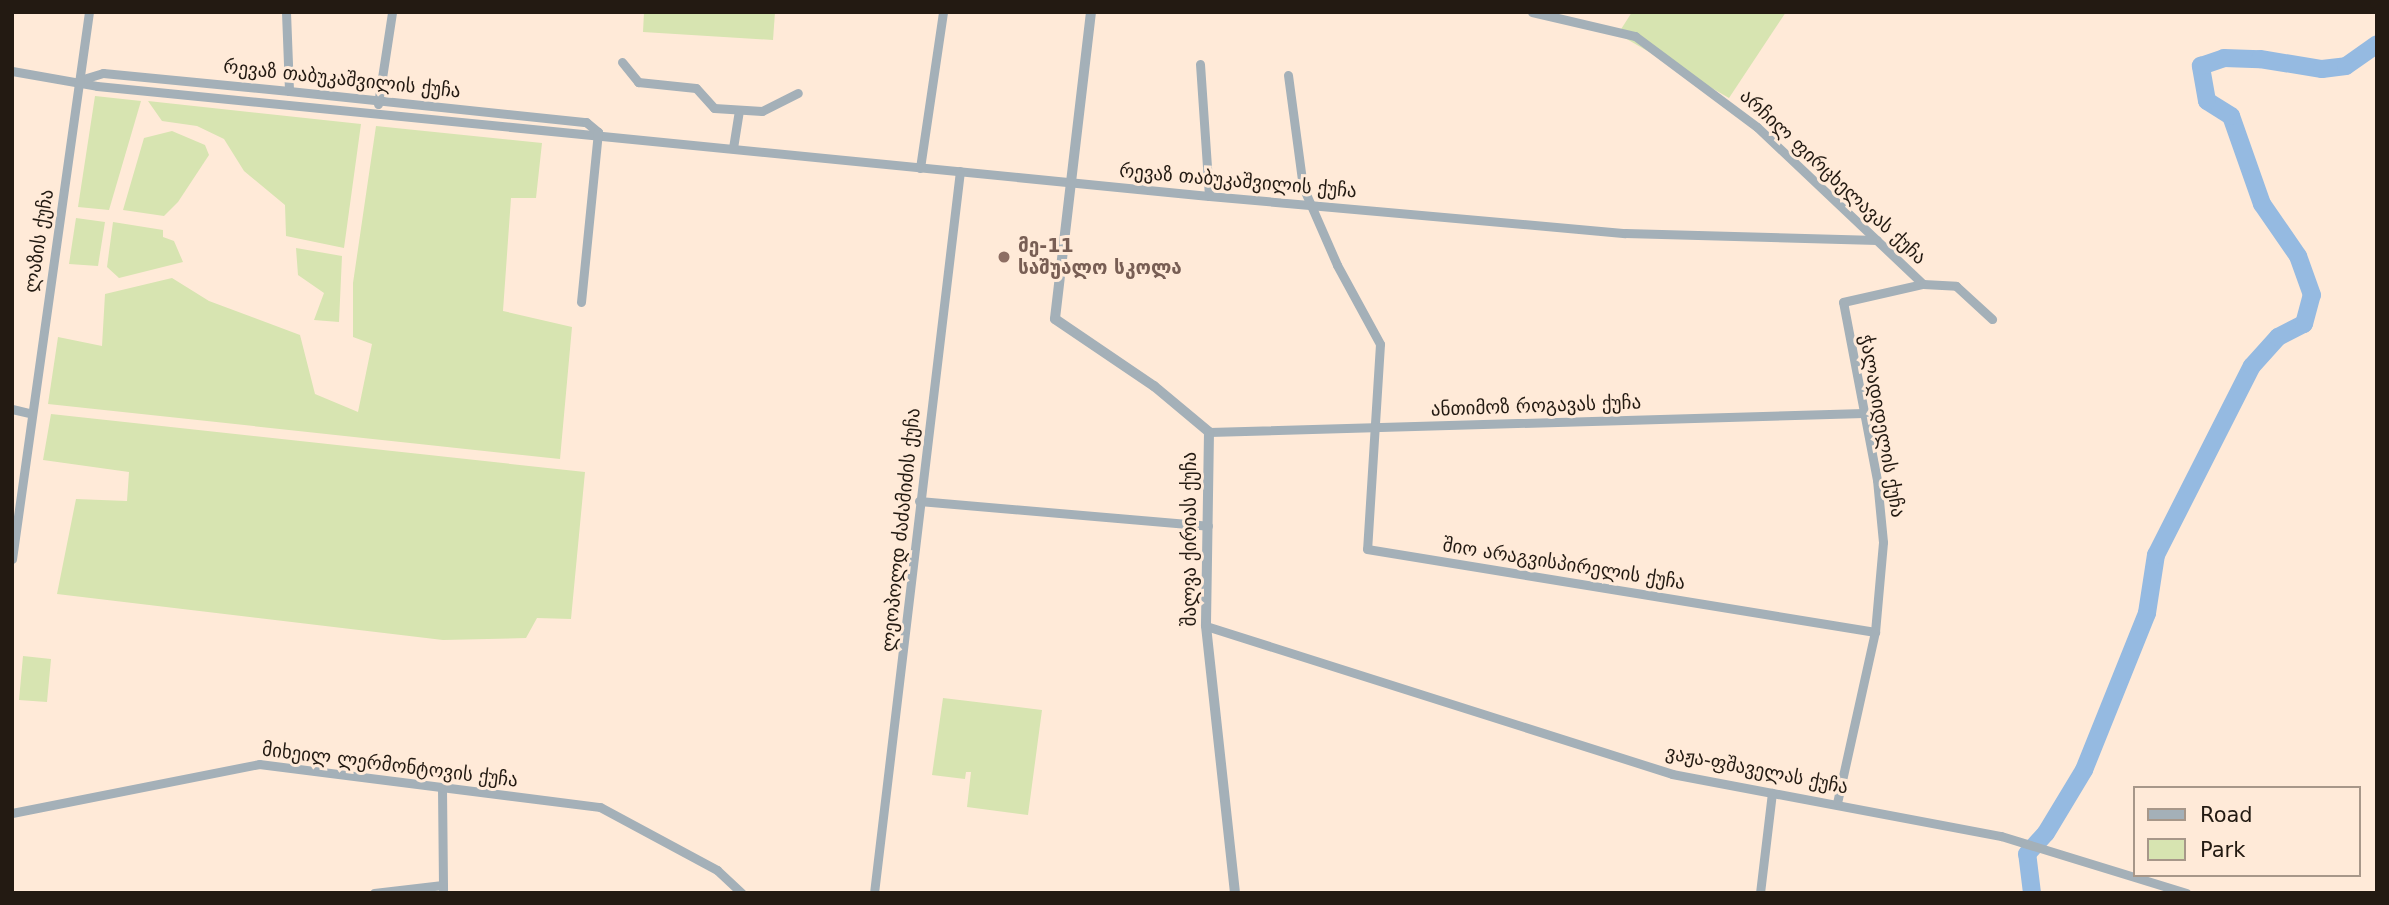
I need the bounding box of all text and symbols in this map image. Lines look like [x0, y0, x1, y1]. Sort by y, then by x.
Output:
street label: რევაზ თაბუკაშვილის ქუჩა [222, 55, 462, 103]
street label: არჩილ ფირცხელავას ქუჩა [1735, 85, 1931, 269]
street label: რევაზ თაბუკაშვილის ქუჩა [1118, 159, 1358, 203]
street label: ლაზის ქუჩა [20, 188, 58, 294]
place label: მე-11 საშუალო სკოლა [1018, 235, 1182, 279]
marker: მე-11 საშუალო სკოლა [996, 249, 1012, 265]
street label: ჭალადიდელის ქუჩა [1855, 333, 1909, 519]
street label: ანთიმოზ როგავას ქუჩა [1430, 391, 1642, 421]
street label: ლეოპოლდ ძაძამიძის ქუჩა [877, 407, 925, 653]
street label: შალვა ქირიას ქუჩა [1179, 452, 1201, 626]
street label: შიო არაგვისპირელის ქუჩა [1441, 534, 1687, 594]
street label: მიხეილ ლერმონტოვის ქუჩა [261, 738, 519, 792]
street label: ვაჟა-ფშაველას ქუჩა [1664, 741, 1850, 799]
legend [2134, 786, 2361, 877]
text: Road [2200, 803, 2253, 827]
text: Park [2200, 838, 2245, 862]

